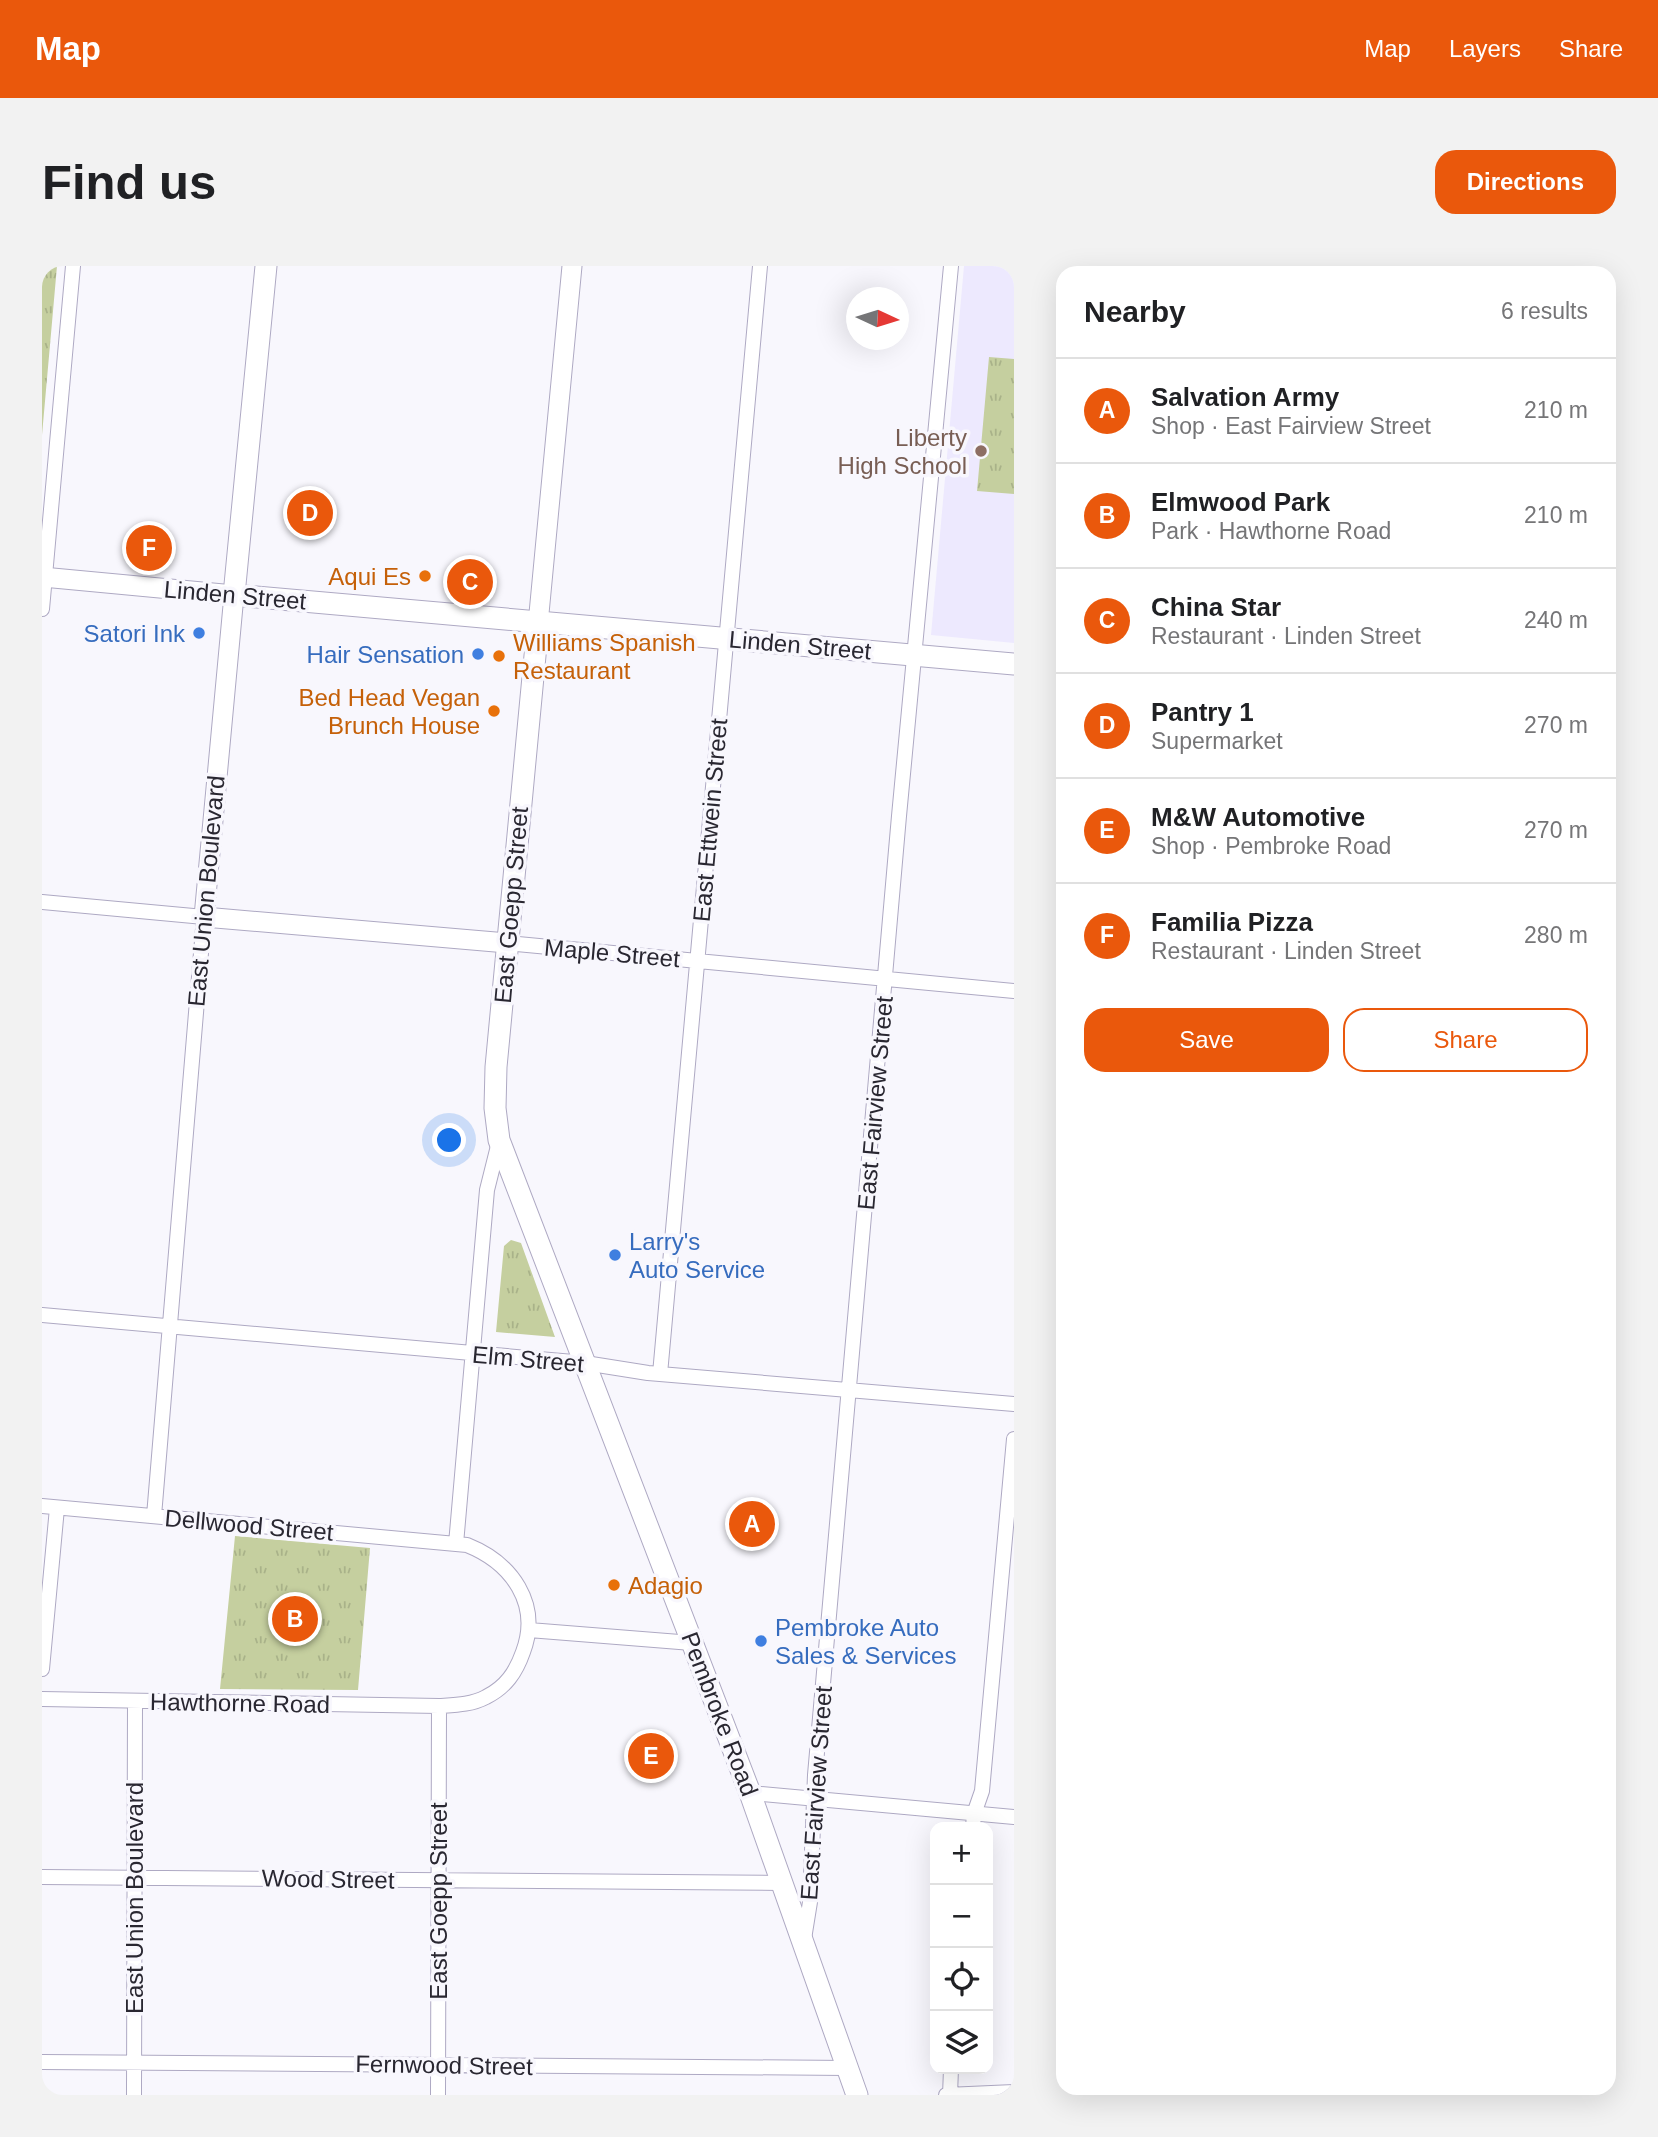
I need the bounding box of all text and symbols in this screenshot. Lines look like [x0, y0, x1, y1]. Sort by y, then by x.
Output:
text: Map [35, 30, 101, 67]
text: Map [1364, 35, 1411, 62]
text: Layers [1449, 35, 1521, 62]
text: Share [1559, 35, 1623, 62]
button: Directions [1435, 150, 1616, 214]
text: Find us [42, 155, 216, 209]
north arrow [846, 287, 909, 350]
text: Nearby [1084, 295, 1186, 328]
text: 6 results [1501, 298, 1588, 324]
text: Salvation Army [1151, 382, 1339, 412]
text: A [1099, 397, 1115, 423]
text: 210 m [1524, 397, 1588, 423]
text: Shop · East Fairview Street [1151, 413, 1431, 439]
place label: Liberty High School [838, 424, 967, 479]
marker: Liberty High School [973, 443, 989, 459]
pin: D [287, 487, 333, 539]
text: Elmwood Park [1151, 487, 1330, 517]
text: B [1099, 502, 1115, 528]
text: 210 m [1524, 502, 1588, 528]
text: Park · Hawthorne Road [1151, 518, 1391, 544]
pin: F [126, 522, 172, 574]
pin: C [447, 556, 493, 608]
place label: Aqui Es [328, 563, 411, 590]
marker: Aqui Es [417, 568, 433, 584]
street label: Linden Street [163, 575, 308, 615]
text: China Star [1151, 592, 1281, 622]
text: C [1099, 607, 1115, 633]
text: 240 m [1524, 607, 1588, 633]
place label: Satori Ink [84, 620, 186, 647]
text: Restaurant · Linden Street [1151, 623, 1421, 649]
marker: Satori Ink [191, 625, 207, 641]
street label: Linden Street [728, 625, 873, 665]
place label: Williams Spanish Restaurant [513, 629, 696, 684]
place label: Hair Sensation [307, 641, 464, 668]
marker: Hair Sensation [470, 646, 486, 662]
marker: Williams Spanish Restaurant [491, 648, 507, 664]
place label: Bed Head Vegan Brunch House [299, 684, 480, 739]
text: Pantry 1 [1151, 697, 1254, 727]
marker: Bed Head Vegan Brunch House [486, 703, 502, 719]
text: D [1099, 712, 1115, 738]
text: 270 m [1524, 712, 1588, 738]
street label: East Ettwein Street [688, 717, 732, 923]
text: Supermarket [1151, 728, 1283, 754]
street label: East Union Boulevard [182, 774, 230, 1008]
text: M&W Automotive [1151, 802, 1365, 832]
street label: East Goepp Street [489, 805, 533, 1005]
text: E [1099, 817, 1115, 843]
text: 270 m [1524, 817, 1588, 843]
text: Shop · Pembroke Road [1151, 833, 1391, 859]
text: Familia Pizza [1151, 907, 1313, 937]
text: F [1100, 922, 1114, 948]
text: 280 m [1524, 922, 1588, 948]
street label: Maple Street [543, 934, 681, 972]
text: Restaurant · Linden Street [1151, 938, 1421, 964]
street label: East Fairview Street [852, 995, 898, 1211]
button: Save [1084, 1008, 1329, 1072]
button: Share [1343, 1008, 1588, 1072]
your location [432, 1123, 466, 1157]
place label: Larry's Auto Service [629, 1228, 765, 1283]
marker: Larry's Auto Service [607, 1247, 623, 1263]
street label: Elm Street [471, 1341, 585, 1377]
pin: A [729, 1498, 775, 1550]
street label: Dellwood Street [163, 1504, 335, 1546]
place label: Adagio [628, 1572, 703, 1599]
marker: Adagio [606, 1577, 622, 1593]
pin: B [272, 1593, 318, 1645]
place label: Pembroke Auto Sales & Services [775, 1614, 956, 1669]
street label: Pembroke Road [676, 1628, 764, 1800]
marker: Pembroke Auto Sales & Services [753, 1633, 769, 1649]
street label: East Fairview Street [795, 1685, 837, 1901]
street label: Hawthorne Road [150, 1688, 330, 1718]
pin: E [628, 1730, 674, 1782]
street label: East Union Boulevard [121, 1782, 148, 2014]
street label: East Goepp Street [425, 1802, 452, 2000]
map controls [930, 1822, 993, 2074]
button: + [930, 1822, 993, 1885]
street label: Wood Street [261, 1864, 395, 1894]
button: − [930, 1885, 993, 1948]
button: locate [930, 1948, 993, 2011]
button: layers [930, 2011, 993, 2074]
street label: Fernwood Street [355, 2050, 533, 2080]

